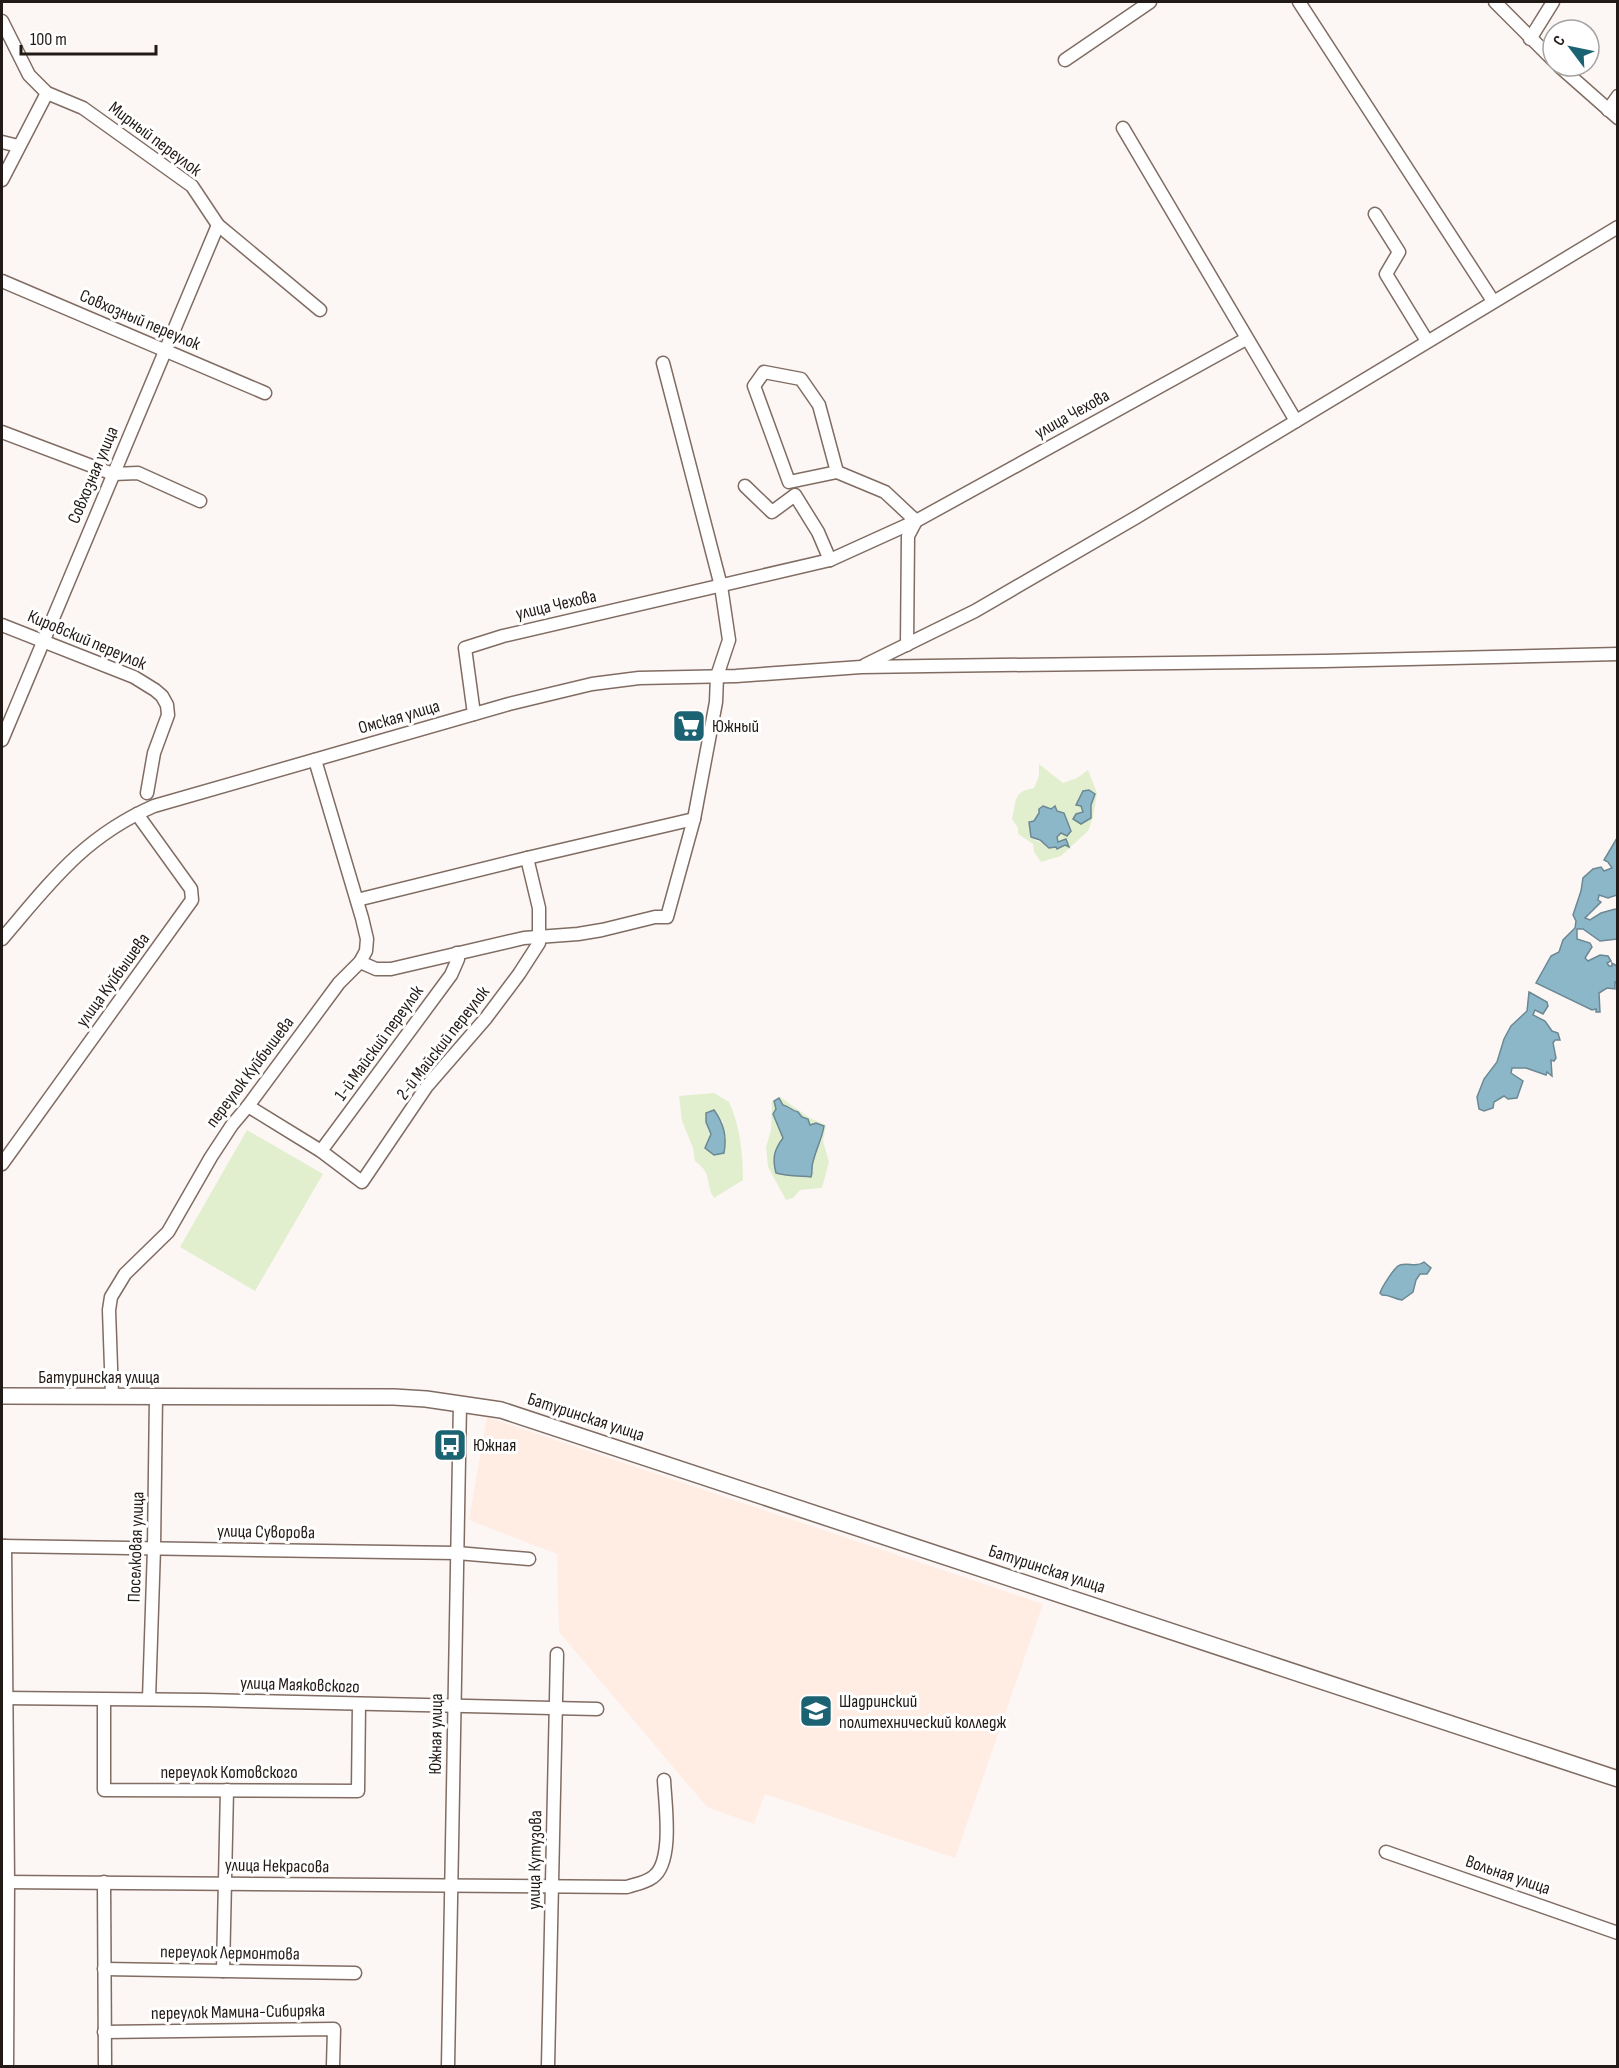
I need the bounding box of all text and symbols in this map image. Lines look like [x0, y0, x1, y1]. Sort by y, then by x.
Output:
scale bar [21, 18, 156, 56]
north arrow [1541, 18, 1601, 78]
text: 100 m [30, 29, 67, 50]
text: С [1549, 32, 1570, 49]
street label: Мирный переулок [104, 97, 206, 181]
street label: Совхозный переулок [76, 285, 204, 355]
street label: улица Чехова [1031, 385, 1113, 443]
street label: Совхозная улица [63, 423, 123, 527]
street label: улица Чехова [514, 586, 598, 624]
street label: Кировский переулок [24, 606, 150, 675]
street label: Омская улица [356, 695, 442, 739]
supermarket icon: Южный [671, 708, 707, 744]
place label: Южный [712, 716, 759, 737]
street label: улица Куйбышева [72, 929, 154, 1031]
street label: 1-й Майский переулок [330, 981, 428, 1105]
street label: 2-й Майский переулок [392, 982, 494, 1104]
street label: переулок Куйбышева [202, 1013, 298, 1131]
street label: Батуринская улица [38, 1367, 160, 1388]
street label: Батуринская улица [525, 1388, 647, 1446]
bus stop icon: Южная [432, 1427, 468, 1463]
place label: Южная [473, 1435, 516, 1456]
street label: Поселковая улица [124, 1491, 148, 1603]
street label: улица Суворова [217, 1521, 315, 1543]
street label: Батуринская улица [986, 1540, 1108, 1598]
street label: улица Маяковского [240, 1672, 360, 1698]
place label: Шадринский политехнический колледж [839, 1691, 1006, 1733]
street label: Южная улица [425, 1693, 447, 1775]
school or university icon: Шадринский политехнический колледж [798, 1693, 834, 1729]
street label: переулок Котовского [160, 1762, 298, 1783]
street label: улица Кутузова [524, 1810, 546, 1910]
street label: Вольная улица [1463, 1851, 1553, 1899]
street label: улица Некрасова [225, 1855, 330, 1877]
street label: переулок Лермонтова [160, 1941, 300, 1965]
street label: переулок Мамина-Сибиряка [151, 2000, 325, 2024]

